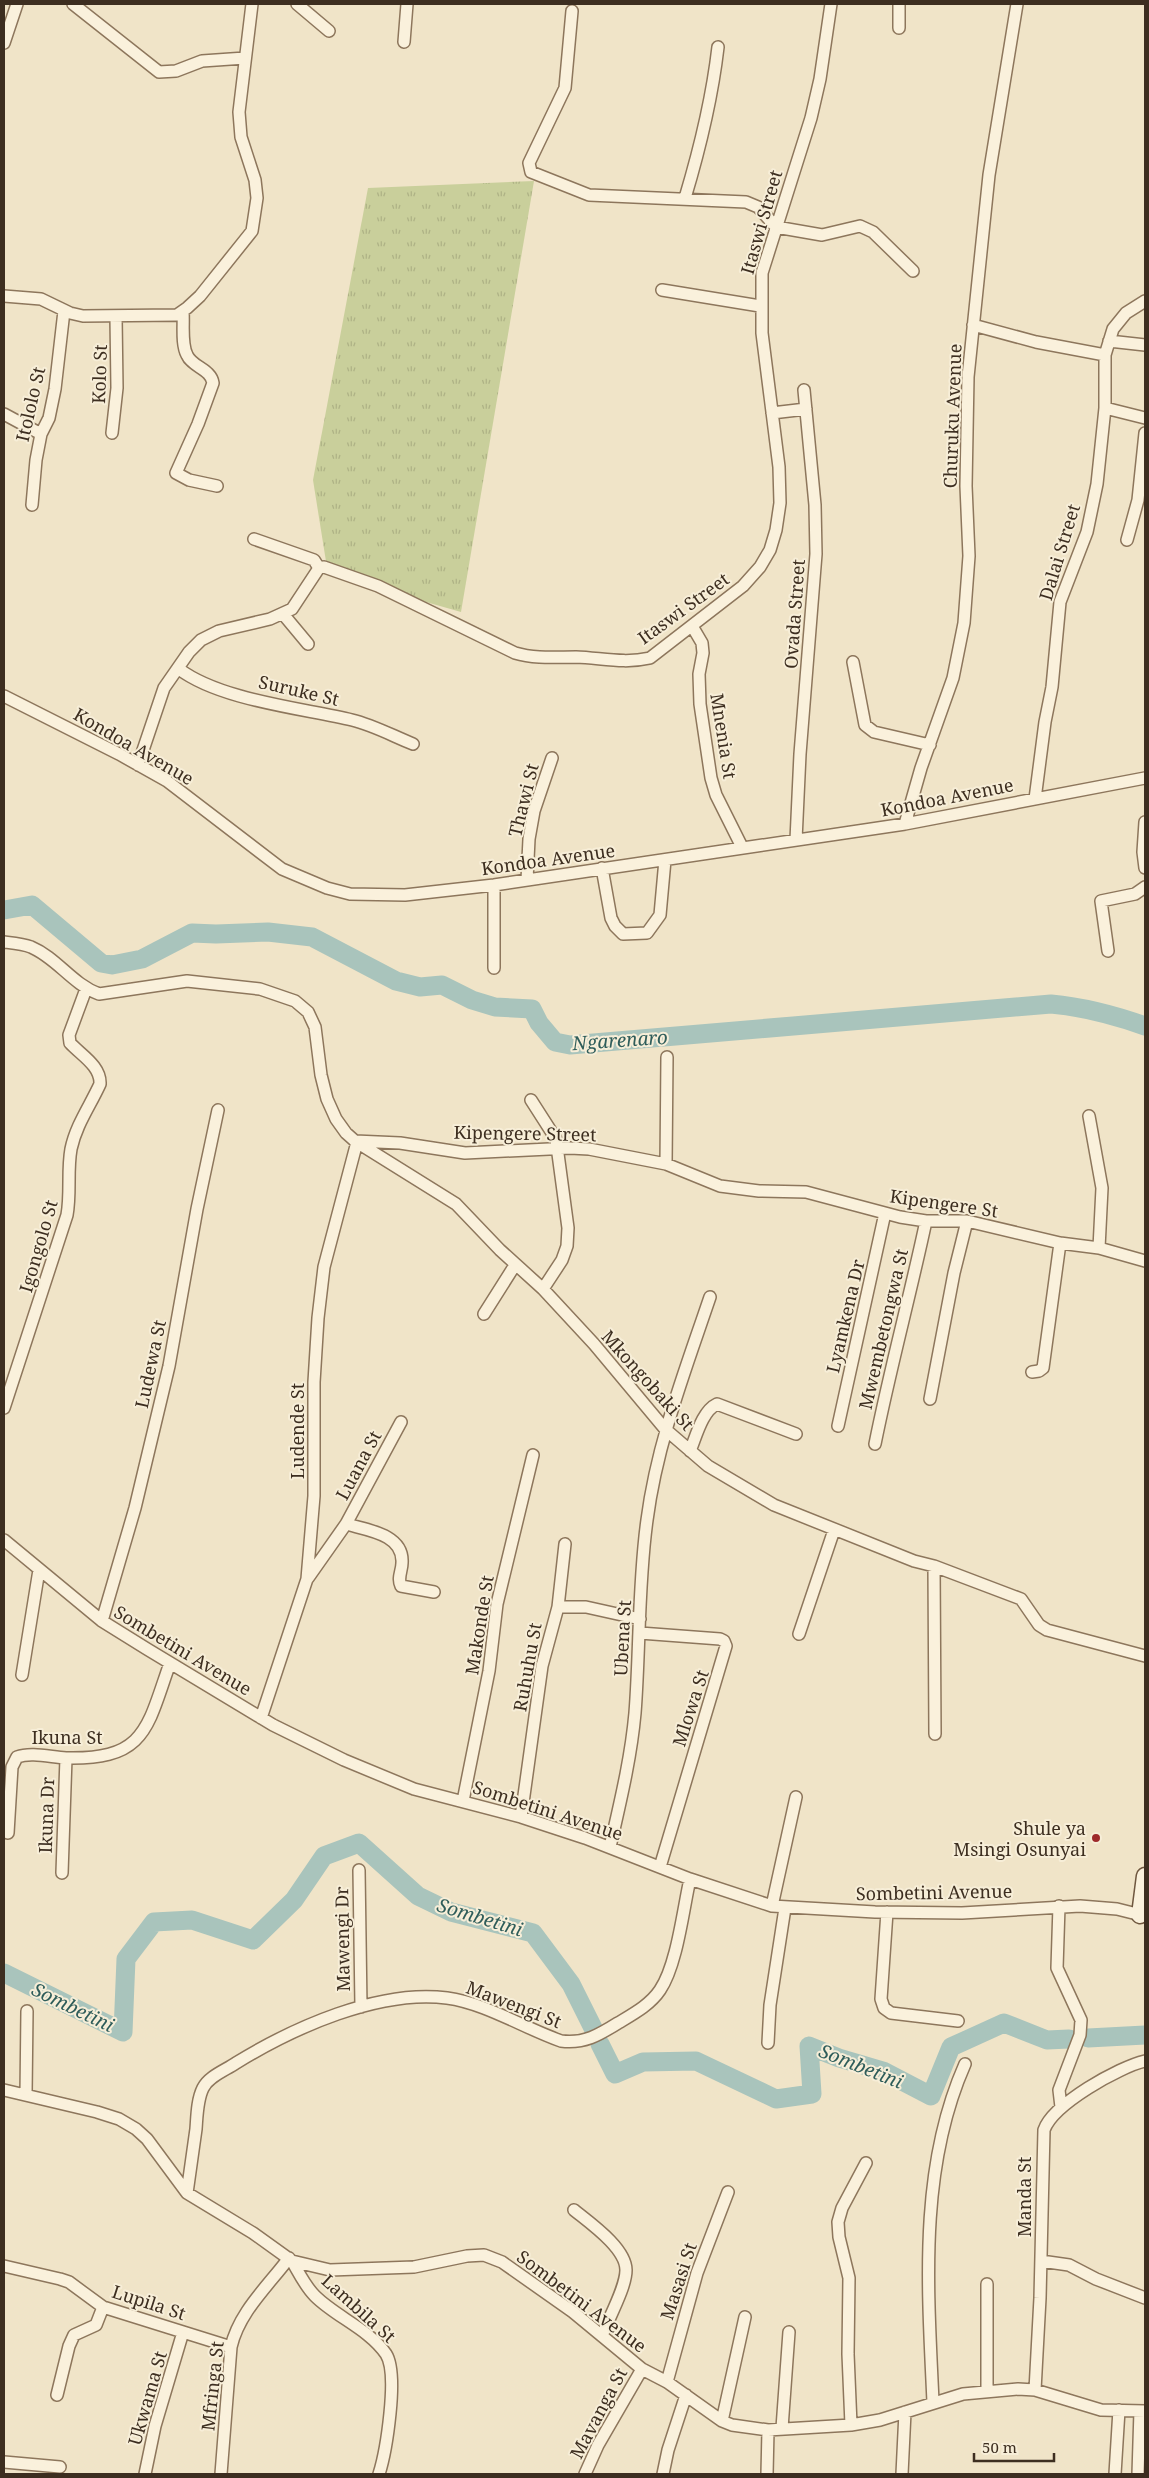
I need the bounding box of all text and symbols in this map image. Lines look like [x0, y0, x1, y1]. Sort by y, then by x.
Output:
street label: Itaswi Street [735, 167, 787, 277]
street label: Churuku Avenue [937, 343, 967, 489]
street label: Kolo St [86, 344, 112, 404]
street label: Itololo St [10, 364, 50, 444]
street label: Dalai Street [1033, 501, 1085, 603]
street label: Ovada Street [778, 558, 810, 670]
street label: Itaswi Street [633, 567, 733, 649]
street label: Suruke St [256, 669, 342, 711]
street label: Mnenia St [705, 691, 743, 781]
street label: Kondoa Avenue [70, 702, 198, 790]
street label: Thawi St [502, 761, 544, 839]
street label: Kondoa Avenue [879, 772, 1015, 822]
street label: Kondoa Avenue [480, 838, 616, 880]
water label: Ngarenaro [570, 1024, 669, 1056]
street label: Kipengere Street [453, 1120, 597, 1146]
street label: Kipengere St [888, 1184, 1000, 1222]
street label: Igongolo St [13, 1197, 63, 1295]
street label: Mwembetongwa St [853, 1246, 913, 1412]
street label: Lyamkena Dr [820, 1256, 870, 1375]
street label: Ludewa St [129, 1318, 171, 1410]
street label: Mkongobaki St [596, 1325, 700, 1435]
street label: Ludende St [285, 1383, 309, 1479]
street label: Luana St [330, 1426, 386, 1504]
street label: Makonde St [459, 1573, 499, 1677]
street label: Sombetini Avenue [110, 1599, 256, 1701]
street label: Ubena St [608, 1599, 636, 1677]
street label: Ruhuhu St [507, 1621, 547, 1713]
street label: Mlowa St [666, 1667, 714, 1749]
street label: Ikuna St [31, 1725, 103, 1749]
street label: Sombetini Avenue [470, 1774, 626, 1846]
street label: Ikuna Dr [33, 1776, 59, 1854]
place label: Shule ya Msingi Osunyai [953, 1816, 1086, 1861]
marker: Shule ya Msingi Osunyai [1090, 1832, 1102, 1844]
street label: Sombetini Avenue [856, 1879, 1012, 1905]
street label: Mawengi Dr [329, 1886, 355, 1992]
water label: Sombetini [434, 1892, 526, 1942]
street label: Mawengi St [463, 1975, 565, 2033]
water label: Sombetini [28, 1976, 119, 2038]
water label: Sombetini [815, 2037, 907, 2095]
street label: Manda St [1012, 2157, 1036, 2237]
street label: Masasi St [654, 2239, 702, 2323]
street label: Sombetini Avenue [512, 2244, 652, 2358]
street label: Lambila St [317, 2268, 401, 2348]
street label: Lupila St [109, 2279, 189, 2325]
street label: Mfringa St [195, 2340, 229, 2432]
street label: Ukwama St [122, 2348, 172, 2448]
street label: Mavanga St [564, 2363, 632, 2463]
scale bar [974, 2430, 1054, 2462]
text: 50 m [982, 2437, 1017, 2457]

